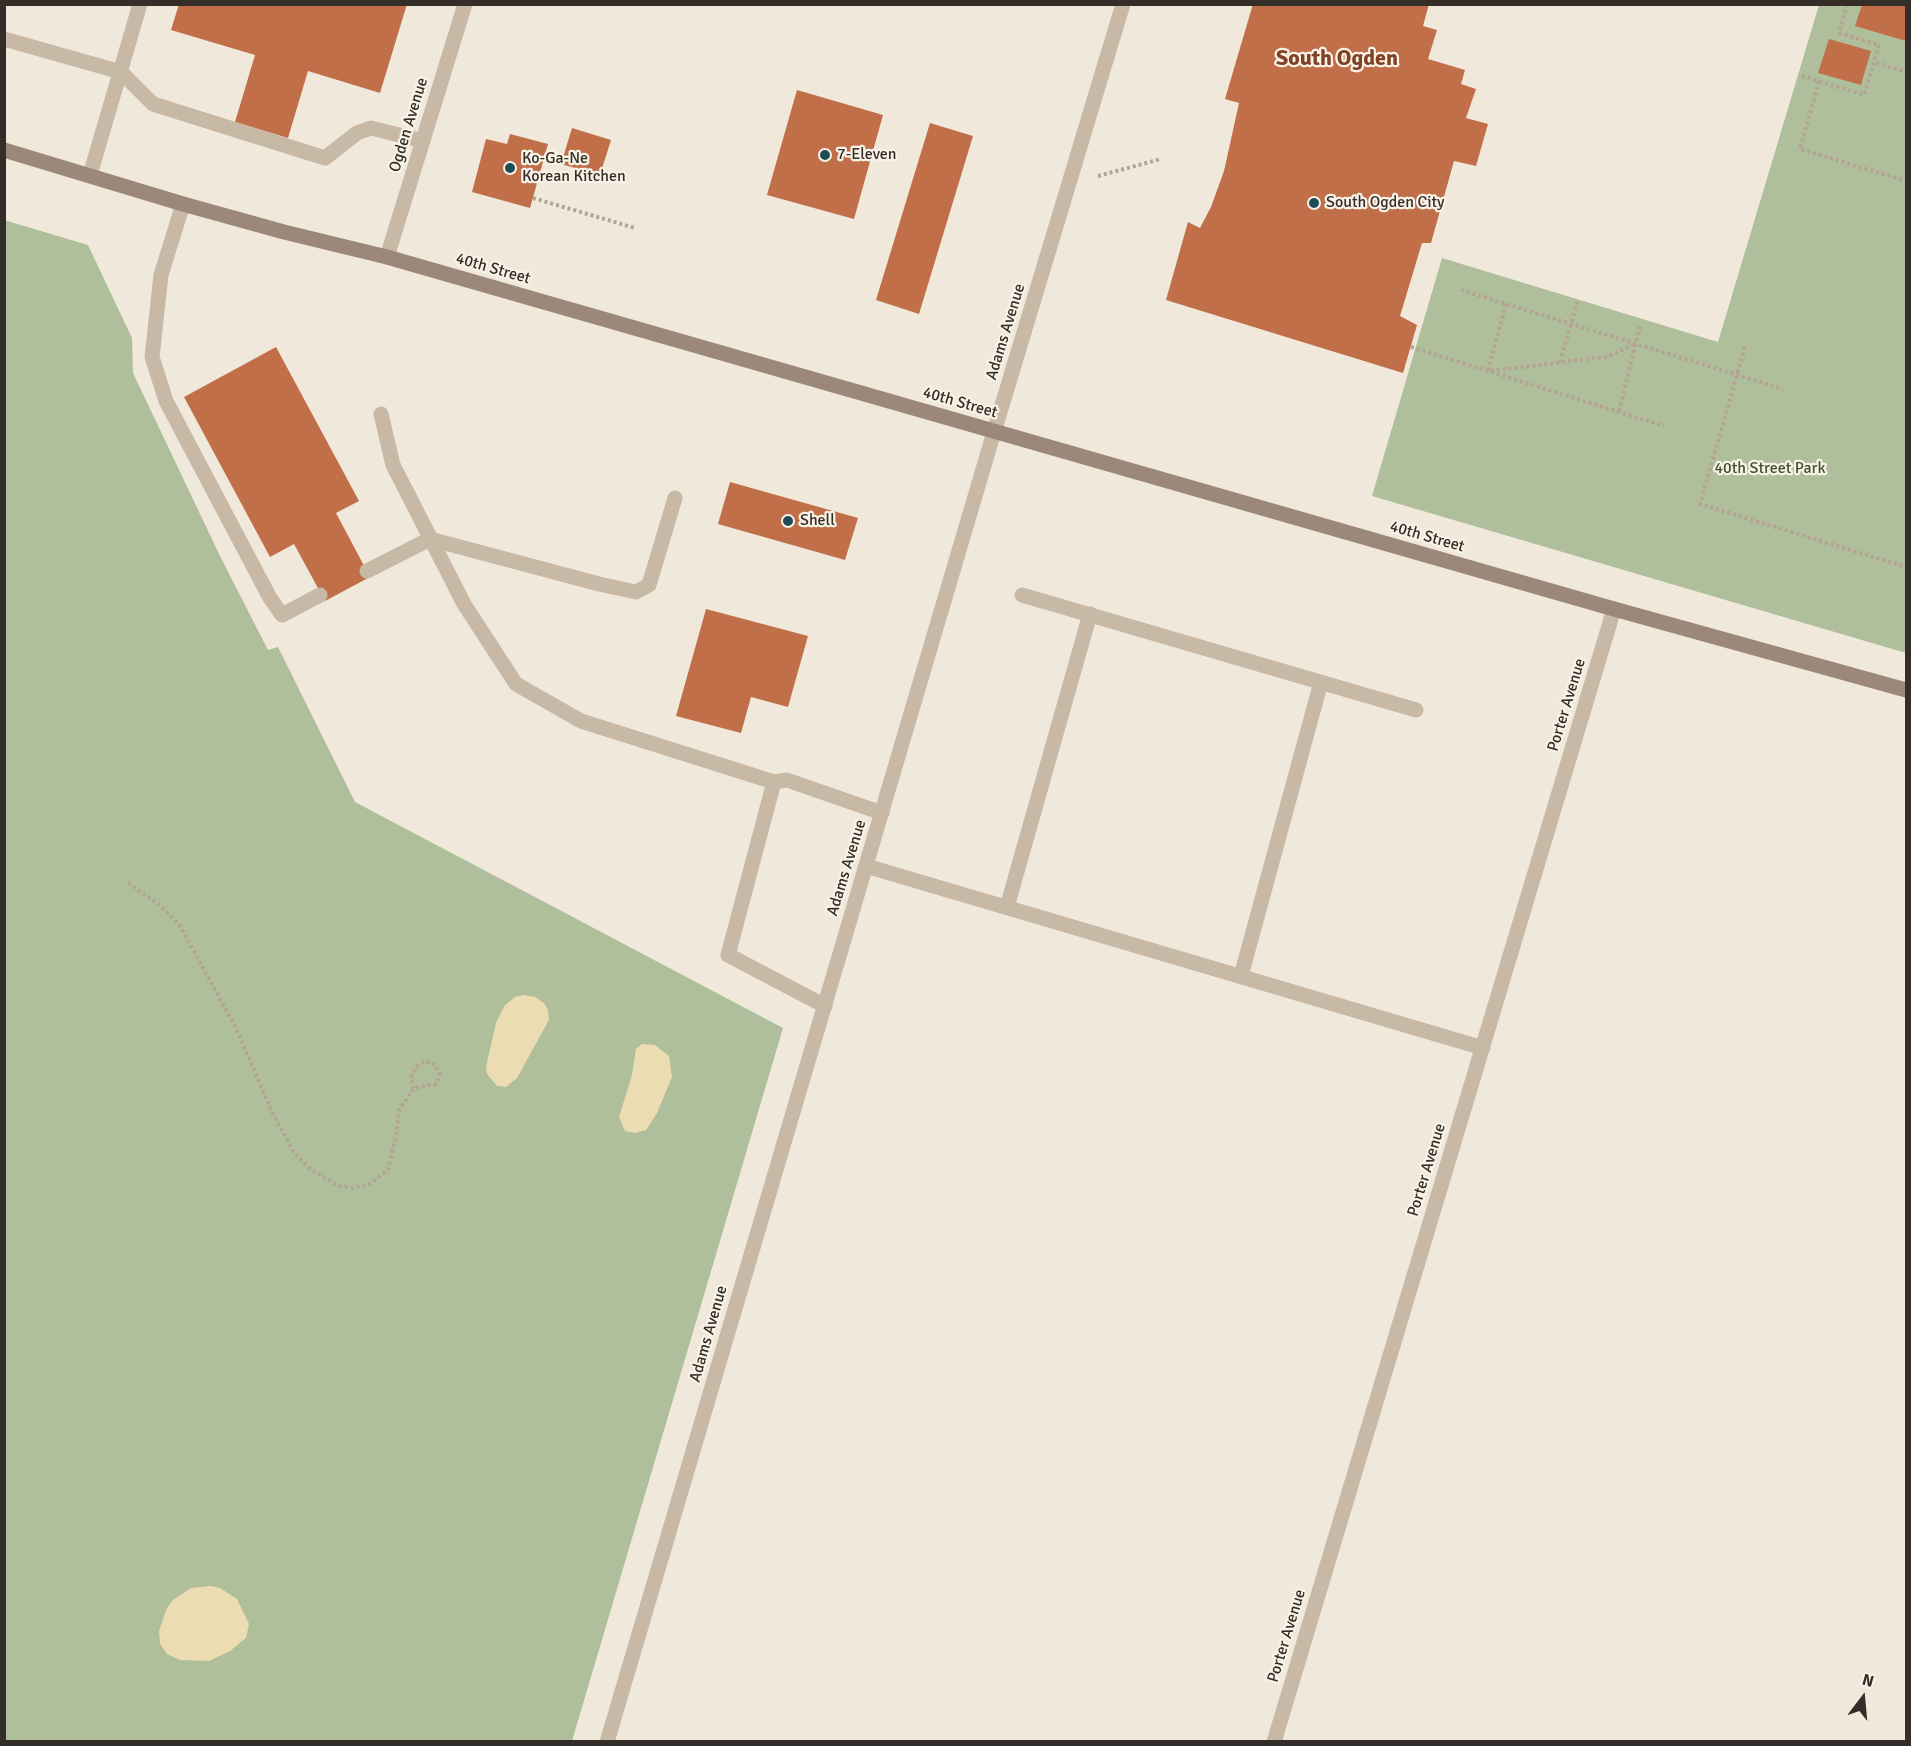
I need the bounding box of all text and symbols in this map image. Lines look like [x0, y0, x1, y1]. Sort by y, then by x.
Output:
district label: South Ogden [1276, 46, 1398, 72]
street label: Ogden Avenue [386, 75, 432, 175]
place label: 7-Eleven [837, 145, 896, 165]
marker: 7-Eleven [818, 148, 832, 162]
place label: Ko-Ga-Ne Korean Kitchen [522, 149, 626, 187]
marker: Ko-Ga-Ne Korean Kitchen [503, 161, 517, 175]
place label: South Ogden City [1326, 193, 1445, 213]
marker: South Ogden City [1307, 196, 1321, 210]
street label: 40th Street [453, 249, 533, 289]
street label: Adams Avenue [982, 282, 1030, 382]
street label: 40th Street [920, 383, 1000, 423]
park label: 40th Street Park [1714, 459, 1826, 479]
place label: Shell [800, 511, 835, 531]
marker: Shell [781, 514, 795, 528]
street label: 40th Street [1387, 517, 1467, 557]
street label: Porter Avenue [1544, 656, 1590, 754]
street label: Adams Avenue [823, 818, 871, 918]
street label: Porter Avenue [1404, 1121, 1450, 1219]
street label: Adams Avenue [686, 1283, 732, 1385]
street label: Porter Avenue [1264, 1587, 1310, 1685]
north arrow [1833, 1668, 1893, 1728]
text: N [1860, 1670, 1876, 1692]

